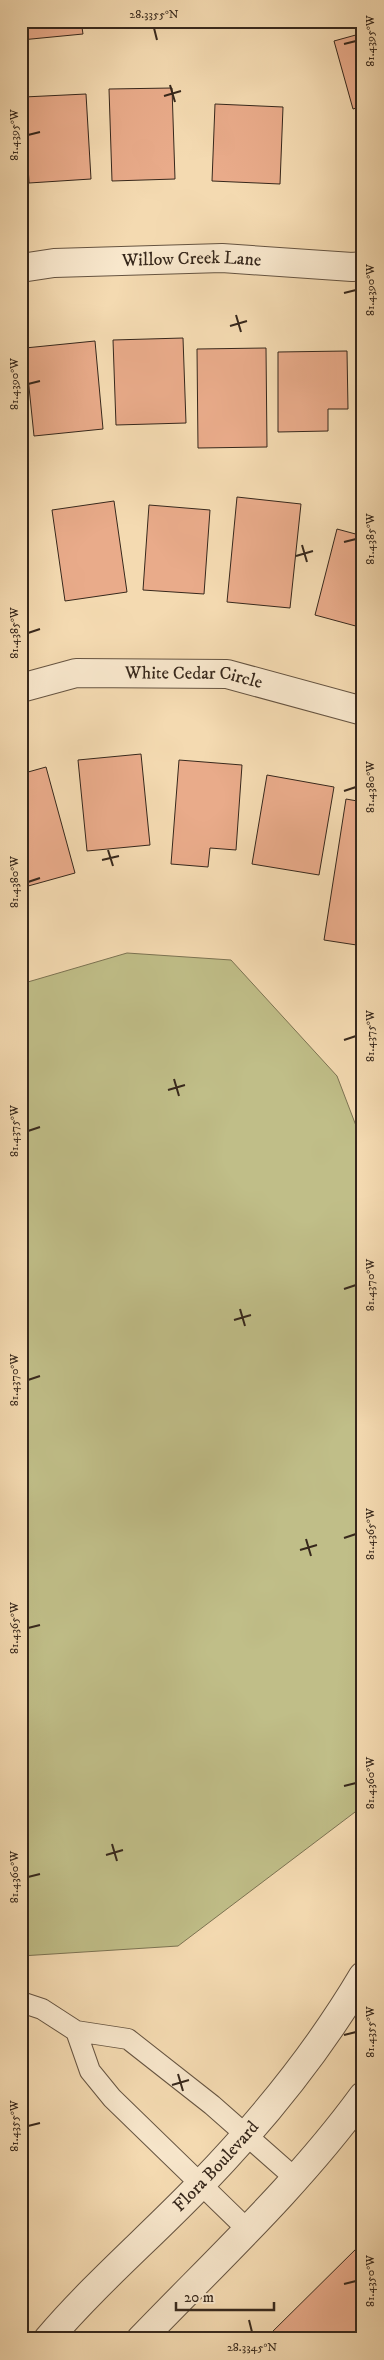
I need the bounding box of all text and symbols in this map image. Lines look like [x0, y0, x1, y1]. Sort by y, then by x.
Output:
text: 28.3355°N [129, 7, 179, 22]
text: 81.4395°W [363, 14, 378, 67]
text: 81.4395°W [7, 108, 22, 161]
street label: Willow Creek Lane [120, 247, 262, 272]
text: 81.4390°W [363, 263, 378, 316]
text: 81.4390°W [7, 357, 22, 410]
text: 81.4385°W [363, 512, 378, 565]
text: 81.4385°W [7, 606, 22, 659]
street label: White Cedar Circle [124, 662, 265, 694]
text: 81.4380°W [363, 760, 378, 813]
text: 81.4380°W [7, 855, 22, 908]
text: 81.4375°W [363, 1009, 378, 1062]
text: 81.4375°W [7, 1104, 22, 1157]
text: 81.4370°W [363, 1258, 378, 1311]
text: 81.4370°W [7, 1353, 22, 1406]
text: 81.4365°W [363, 1507, 378, 1560]
text: 81.4365°W [7, 1601, 22, 1654]
text: 81.4360°W [363, 1756, 378, 1809]
text: 81.4360°W [7, 1850, 22, 1903]
text: 81.4355°W [363, 2005, 378, 2058]
text: 81.4355°W [7, 2099, 22, 2152]
street label: Flora Boulevard [169, 2117, 264, 2217]
text: 81.4350°W [363, 2254, 378, 2307]
scale bar [176, 2280, 274, 2312]
text: 20 m [184, 2288, 214, 2307]
text: 28.3345°N [227, 2340, 277, 2355]

